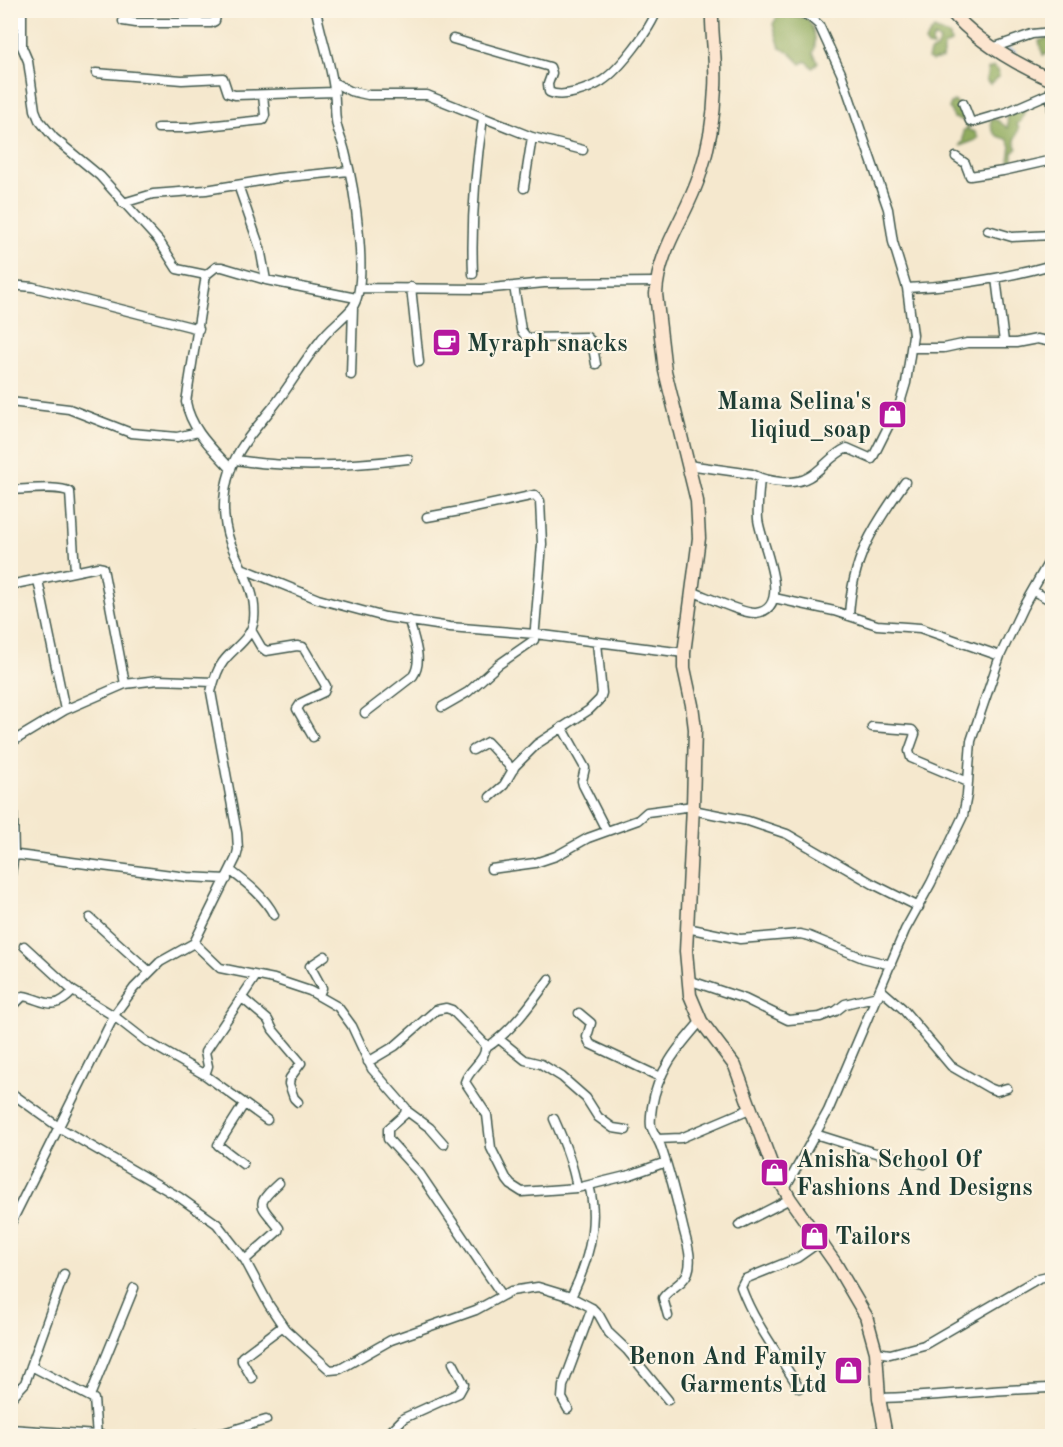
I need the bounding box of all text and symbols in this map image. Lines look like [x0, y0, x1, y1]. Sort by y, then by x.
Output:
cafe icon: Myraph snacks [430, 327, 462, 359]
place label: Myraph snacks [467, 333, 628, 357]
place label: Mama Selina's liqiud_soap [717, 391, 871, 443]
shop icon: Mama Selina's liqiud_soap [876, 399, 908, 431]
place label: Anisha School Of Fashions And Designs [796, 1149, 1033, 1201]
shop icon: Anisha School Of Fashions And Designs [759, 1157, 791, 1189]
shop icon: Tailors [798, 1220, 830, 1252]
place label: Tailors [835, 1226, 910, 1250]
place label: Benon And Family Garments Ltd [628, 1346, 827, 1398]
shop icon: Benon And Family Garments Ltd [832, 1354, 864, 1386]

